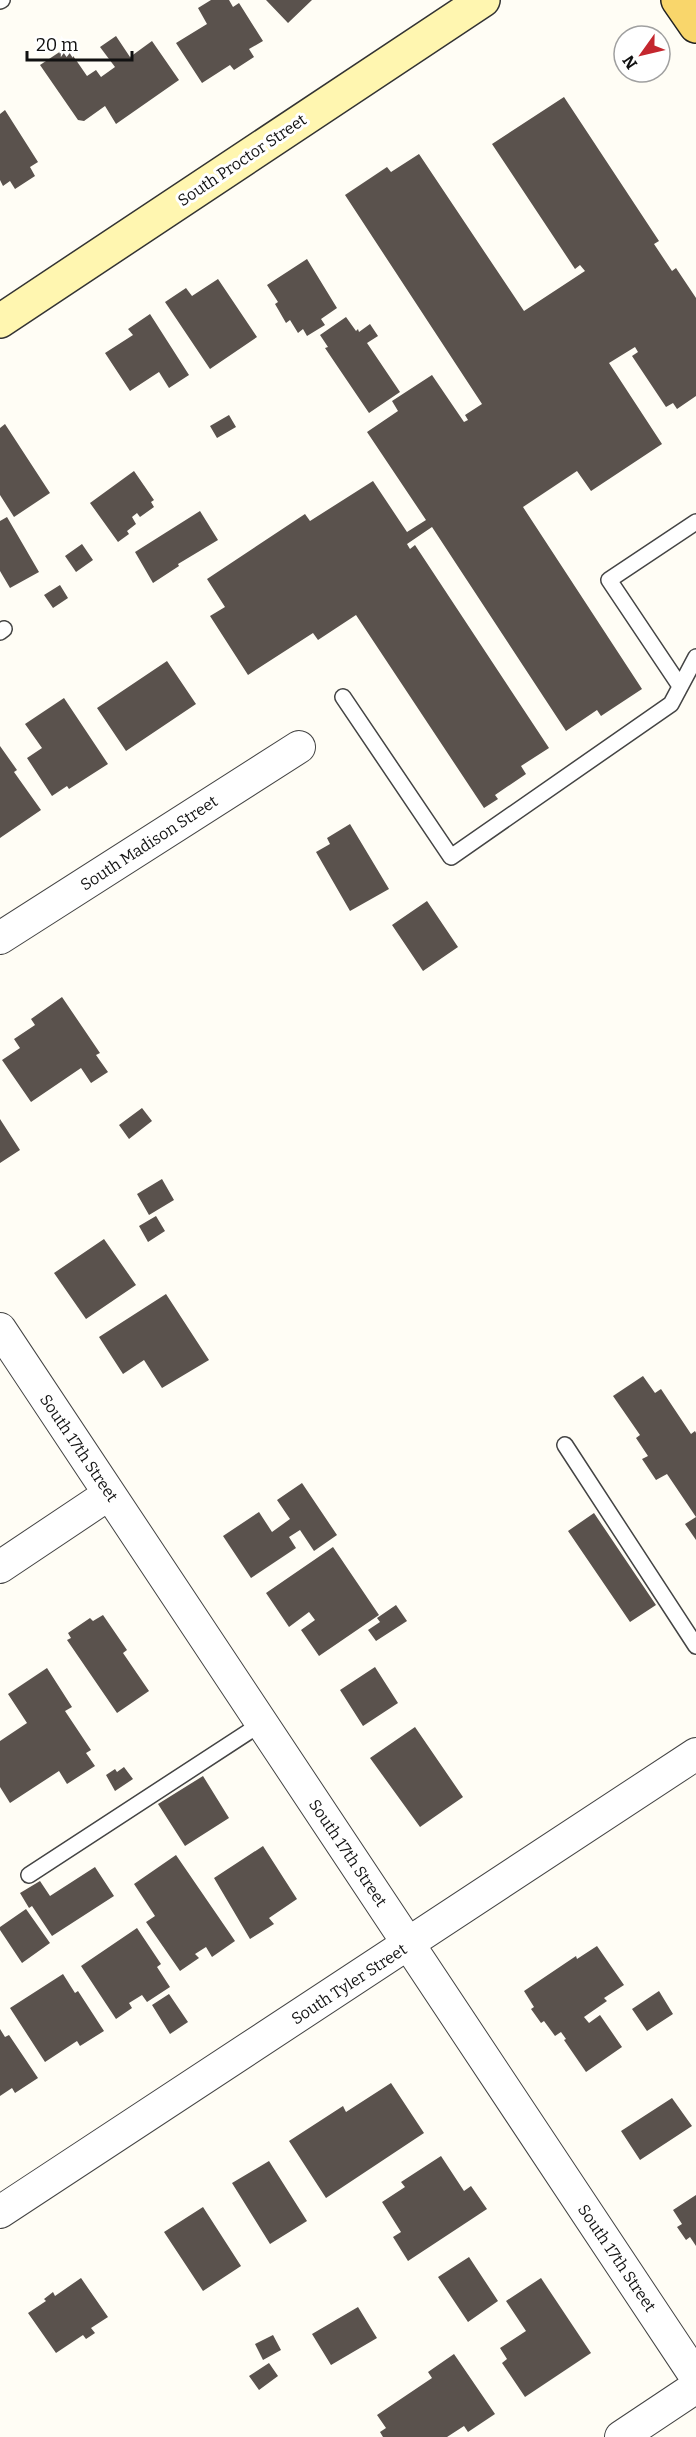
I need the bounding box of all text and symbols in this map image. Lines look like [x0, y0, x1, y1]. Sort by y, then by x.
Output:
scale bar [27, 24, 132, 62]
north arrow [612, 24, 672, 84]
text: 20 m [36, 34, 78, 56]
text: N [619, 52, 641, 73]
street label: South Proctor Street [174, 110, 310, 210]
street label: South Madison Street [77, 791, 221, 894]
street label: South 17th Street [36, 1391, 122, 1506]
street label: South 17th Street [305, 1796, 391, 1911]
street label: South Tyler Street [288, 1940, 410, 2028]
street label: South 17th Street [574, 2201, 660, 2316]

